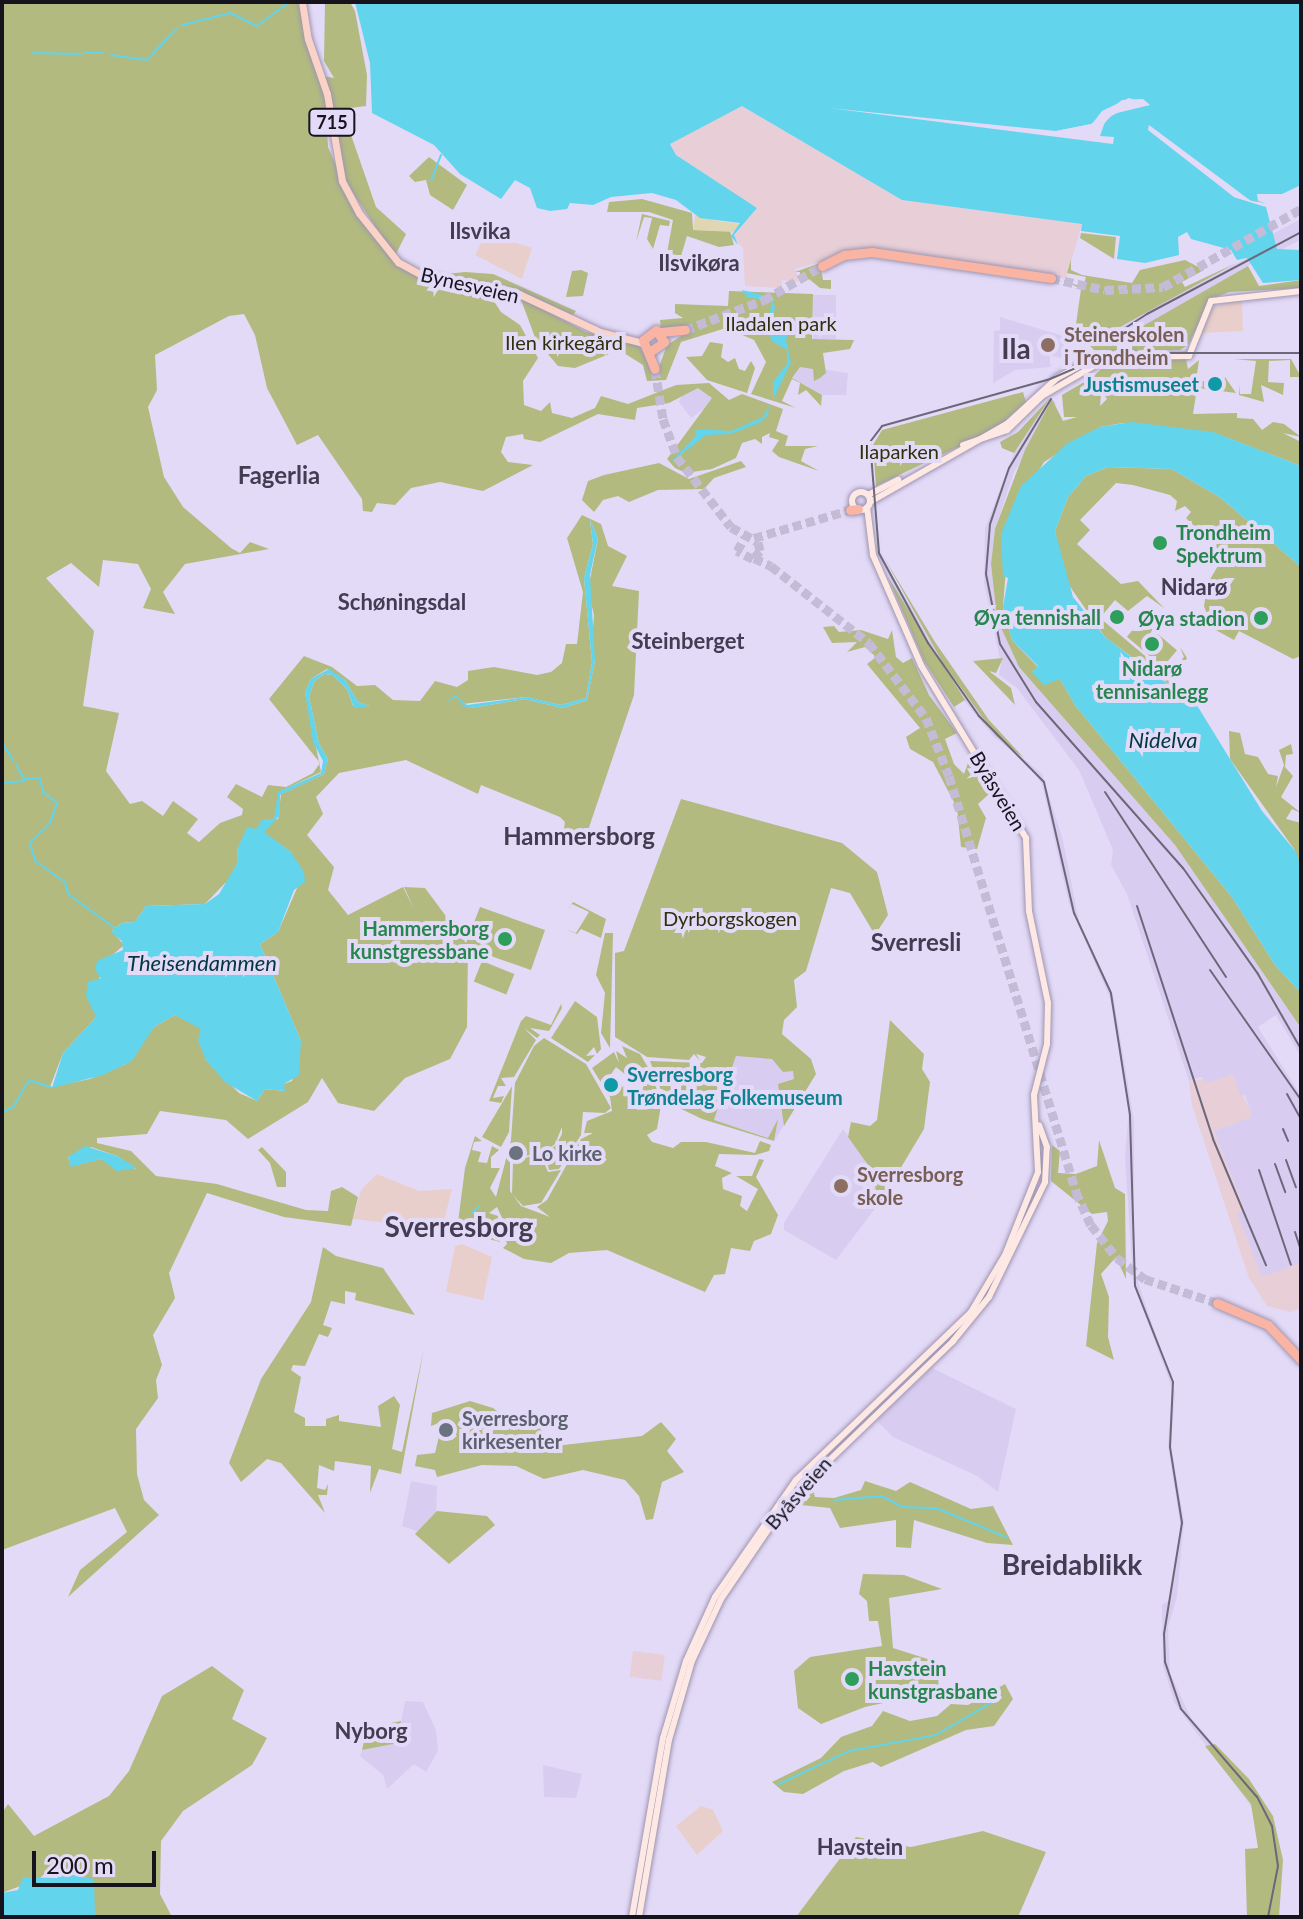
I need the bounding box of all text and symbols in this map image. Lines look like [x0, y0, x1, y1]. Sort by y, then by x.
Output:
road number: 715 [308, 108, 356, 136]
district label: Ilsvika [449, 218, 511, 244]
district label: Ilsvikøra [658, 250, 740, 276]
street label: Bynesveien [418, 262, 522, 308]
park label: Iladalen park [725, 311, 837, 335]
place label: Steinerskolen i Trondheim [1064, 322, 1184, 369]
park label: Ilen kirkegård [505, 330, 623, 354]
district label: Ila [1001, 331, 1031, 365]
marker: Steinerskolen i Trondheim [1039, 336, 1057, 354]
place label: Justismuseet [1083, 372, 1199, 396]
marker: Justismuseet [1206, 375, 1224, 393]
park label: Ilaparken [859, 439, 939, 463]
district label: Fagerlia [238, 461, 320, 489]
place label: Trondheim Spektrum [1176, 520, 1271, 567]
marker: Trondheim Spektrum [1151, 534, 1169, 552]
district label: Nidarø [1161, 574, 1227, 600]
district label: Schøningsdal [338, 589, 466, 615]
place label: Øya tennishall [974, 605, 1101, 629]
place label: Øya stadion [1138, 606, 1245, 630]
marker: Øya tennishall [1108, 608, 1126, 626]
marker: Øya stadion [1252, 609, 1270, 627]
district label: Steinberget [632, 628, 744, 654]
marker: Nidarø tennisanlegg [1143, 635, 1161, 653]
place label: Nidarø tennisanlegg [1096, 656, 1208, 703]
water label: Nidelva [1128, 727, 1198, 753]
street label: Byåsveien [965, 747, 1031, 835]
district label: Hammersborg [503, 822, 655, 850]
park label: Dyrborgskogen [663, 906, 797, 930]
place label: Hammersborg kunstgressbane [350, 916, 489, 963]
district label: Sverresli [871, 928, 961, 956]
marker: Hammersborg kunstgressbane [496, 930, 514, 948]
water label: Theisendammen [127, 950, 277, 976]
place label: Sverresborg Trøndelag Folkemuseum [627, 1062, 843, 1109]
marker: Sverresborg Trøndelag Folkemuseum [602, 1076, 620, 1094]
place label: Lo kirke [532, 1141, 602, 1165]
marker: Lo kirke [507, 1144, 525, 1162]
place label: Sverresborg skole [857, 1162, 963, 1209]
marker: Sverresborg skole [832, 1177, 850, 1195]
district label: Sverresborg [385, 1209, 533, 1243]
place label: Sverresborg kirkesenter [462, 1406, 568, 1453]
marker: Sverresborg kirkesenter [437, 1421, 455, 1439]
street label: Byåsveien [760, 1452, 836, 1534]
district label: Breidablikk [1002, 1547, 1142, 1581]
place label: Havstein kunstgrasbane [868, 1656, 998, 1703]
marker: Havstein kunstgrasbane [843, 1670, 861, 1688]
district label: Nyborg [334, 1718, 408, 1744]
district label: Havstein [817, 1834, 903, 1860]
scale bar [36, 1835, 160, 1885]
text: 200 m [46, 1850, 114, 1879]

